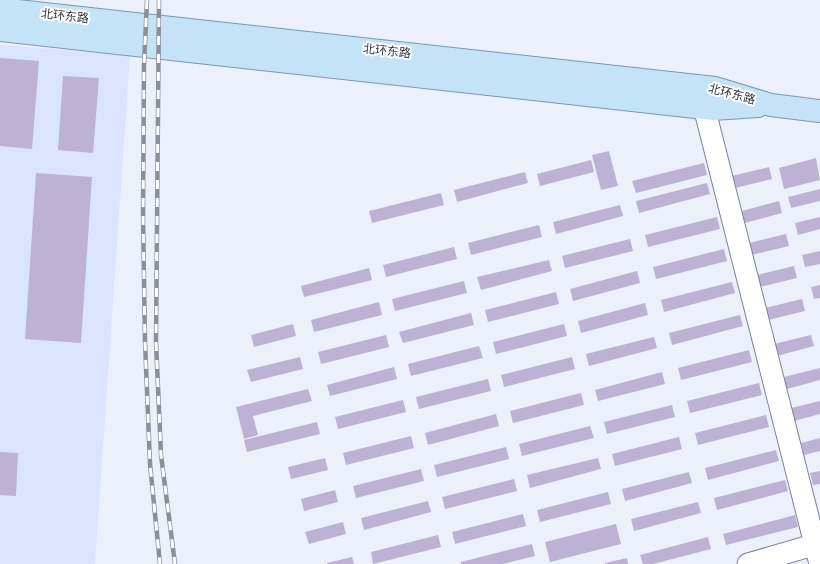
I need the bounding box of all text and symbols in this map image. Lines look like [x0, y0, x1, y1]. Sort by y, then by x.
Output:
street label: 北环东路 [40, 6, 90, 26]
street label: 北环东路 [362, 41, 412, 61]
street label: 北环东路 [707, 80, 757, 108]

